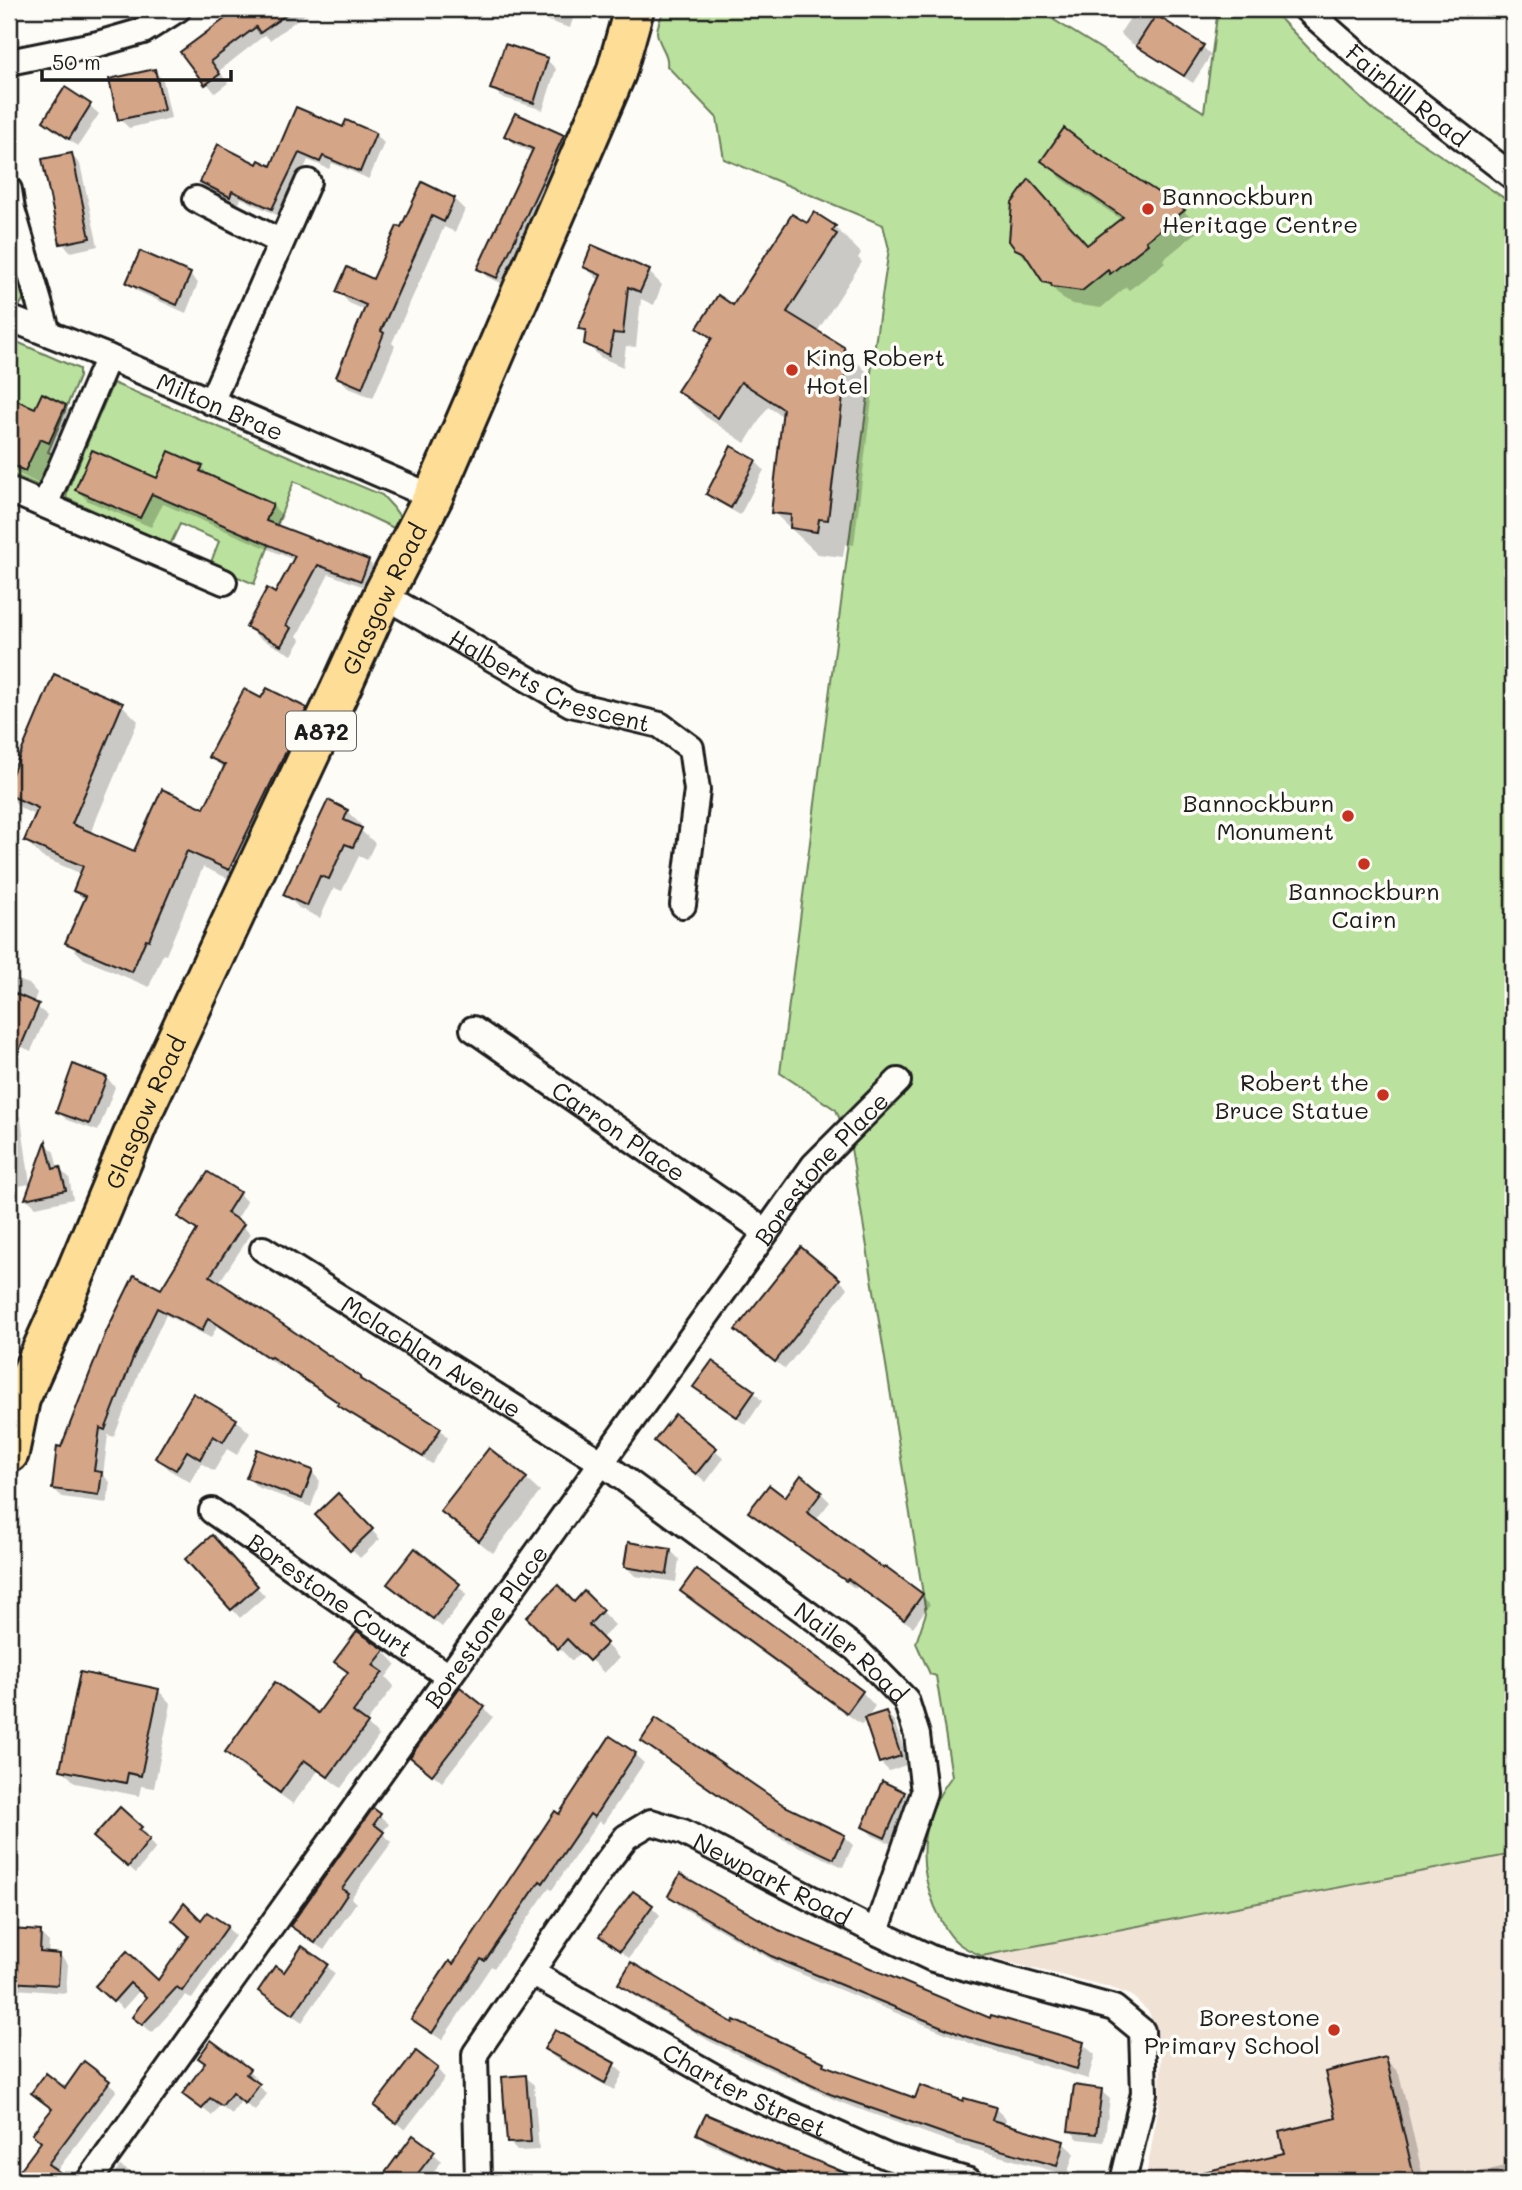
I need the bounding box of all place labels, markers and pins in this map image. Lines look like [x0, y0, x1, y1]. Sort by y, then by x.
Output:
place label: Bannockburn Heritage Centre [1162, 180, 1358, 239]
marker: Bannockburn Heritage Centre [1140, 201, 1156, 217]
place label: King Robert Hotel [806, 341, 945, 400]
marker: King Robert Hotel [784, 362, 800, 378]
place label: Bannockburn Monument [1183, 787, 1334, 846]
marker: Bannockburn Monument [1340, 808, 1356, 824]
marker: Bannockburn Cairn [1356, 856, 1372, 872]
place label: Bannockburn Cairn [1288, 875, 1440, 934]
place label: Robert the Bruce Statue [1215, 1066, 1369, 1125]
marker: Robert the Bruce Statue [1375, 1087, 1391, 1103]
place label: Borestone Primary School [1144, 2001, 1320, 2060]
marker: Borestone Primary School [1326, 2022, 1342, 2038]

